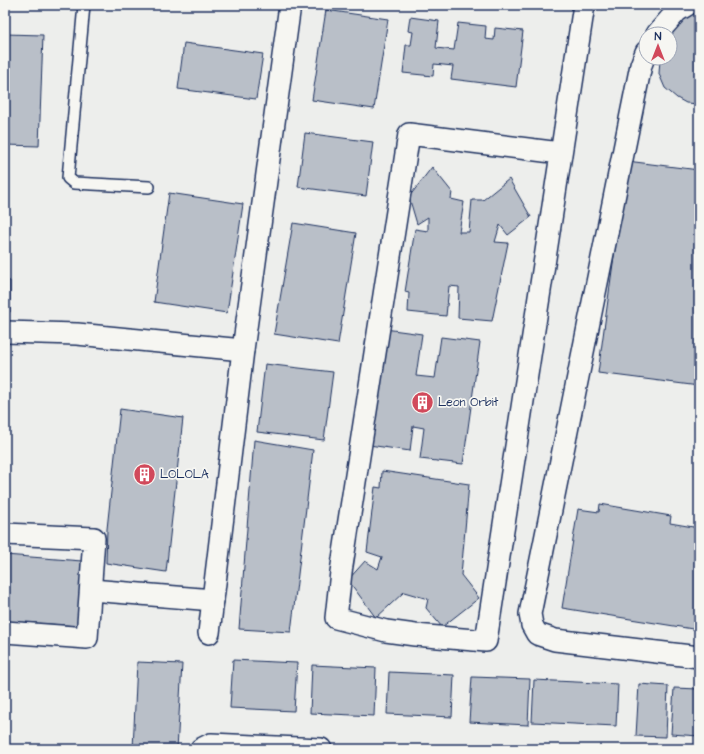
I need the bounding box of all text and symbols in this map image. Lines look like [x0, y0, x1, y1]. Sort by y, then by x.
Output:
north arrow [638, 26, 678, 66]
text: N [655, 29, 662, 44]
building icon: Leon Orbit [410, 389, 436, 415]
place label: Leon Orbit [438, 394, 499, 411]
building icon: LOLOLA [132, 461, 158, 487]
place label: LOLOLA [160, 466, 209, 483]

